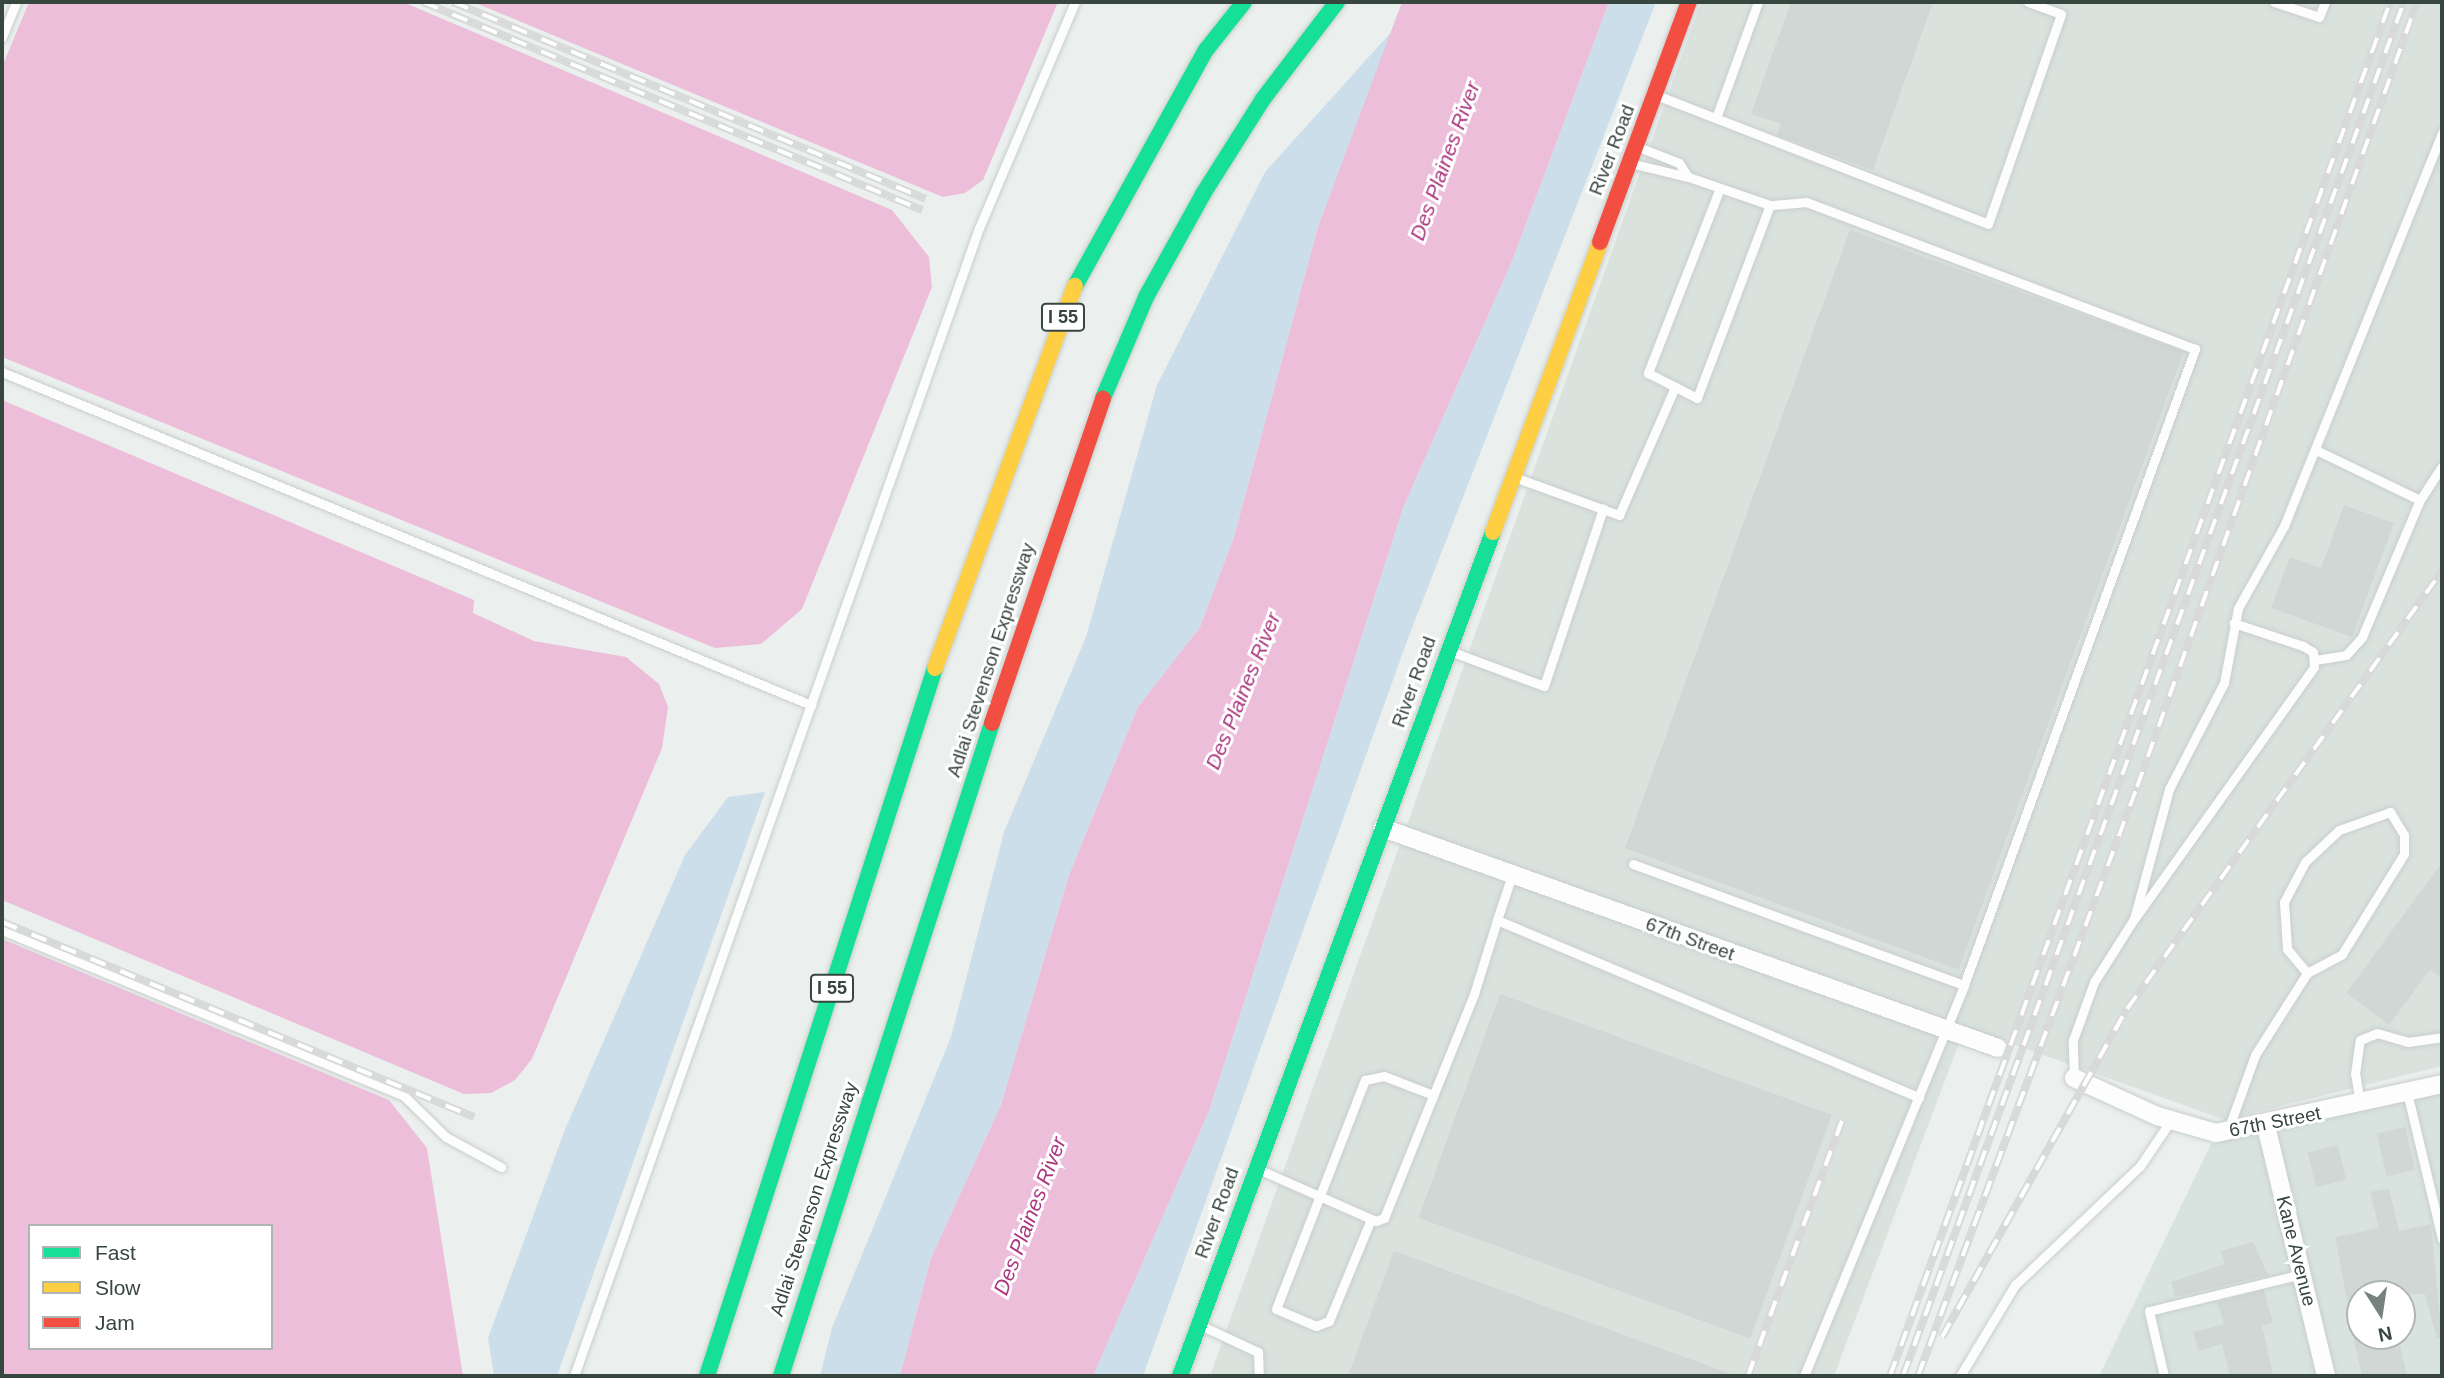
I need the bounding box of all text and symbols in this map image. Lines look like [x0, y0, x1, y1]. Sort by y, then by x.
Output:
water label: Des Plaines River [1405, 78, 1485, 244]
street label: River Road [1584, 102, 1640, 198]
road number: I 55 [1040, 302, 1086, 332]
street label: Adlai Stevenson Expressway [942, 540, 1040, 780]
water label: Des Plaines River [1200, 609, 1286, 773]
street label: River Road [1387, 633, 1441, 731]
street label: 67th Street [1642, 912, 1738, 966]
road number: I 55 [809, 973, 855, 1002]
street label: Adlai Stevenson Expressway [765, 1079, 863, 1319]
street label: 67th Street [2227, 1102, 2323, 1142]
water label: Des Plaines River [988, 1134, 1072, 1298]
street label: River Road [1190, 1164, 1244, 1262]
street label: Kane Avenue [2271, 1193, 2321, 1309]
legend [28, 1224, 273, 1350]
text: Fast [95, 1241, 136, 1264]
text: Slow [95, 1276, 141, 1299]
north arrow [2346, 1280, 2416, 1350]
text: Jam [95, 1311, 135, 1334]
text: N [2376, 1322, 2394, 1346]

